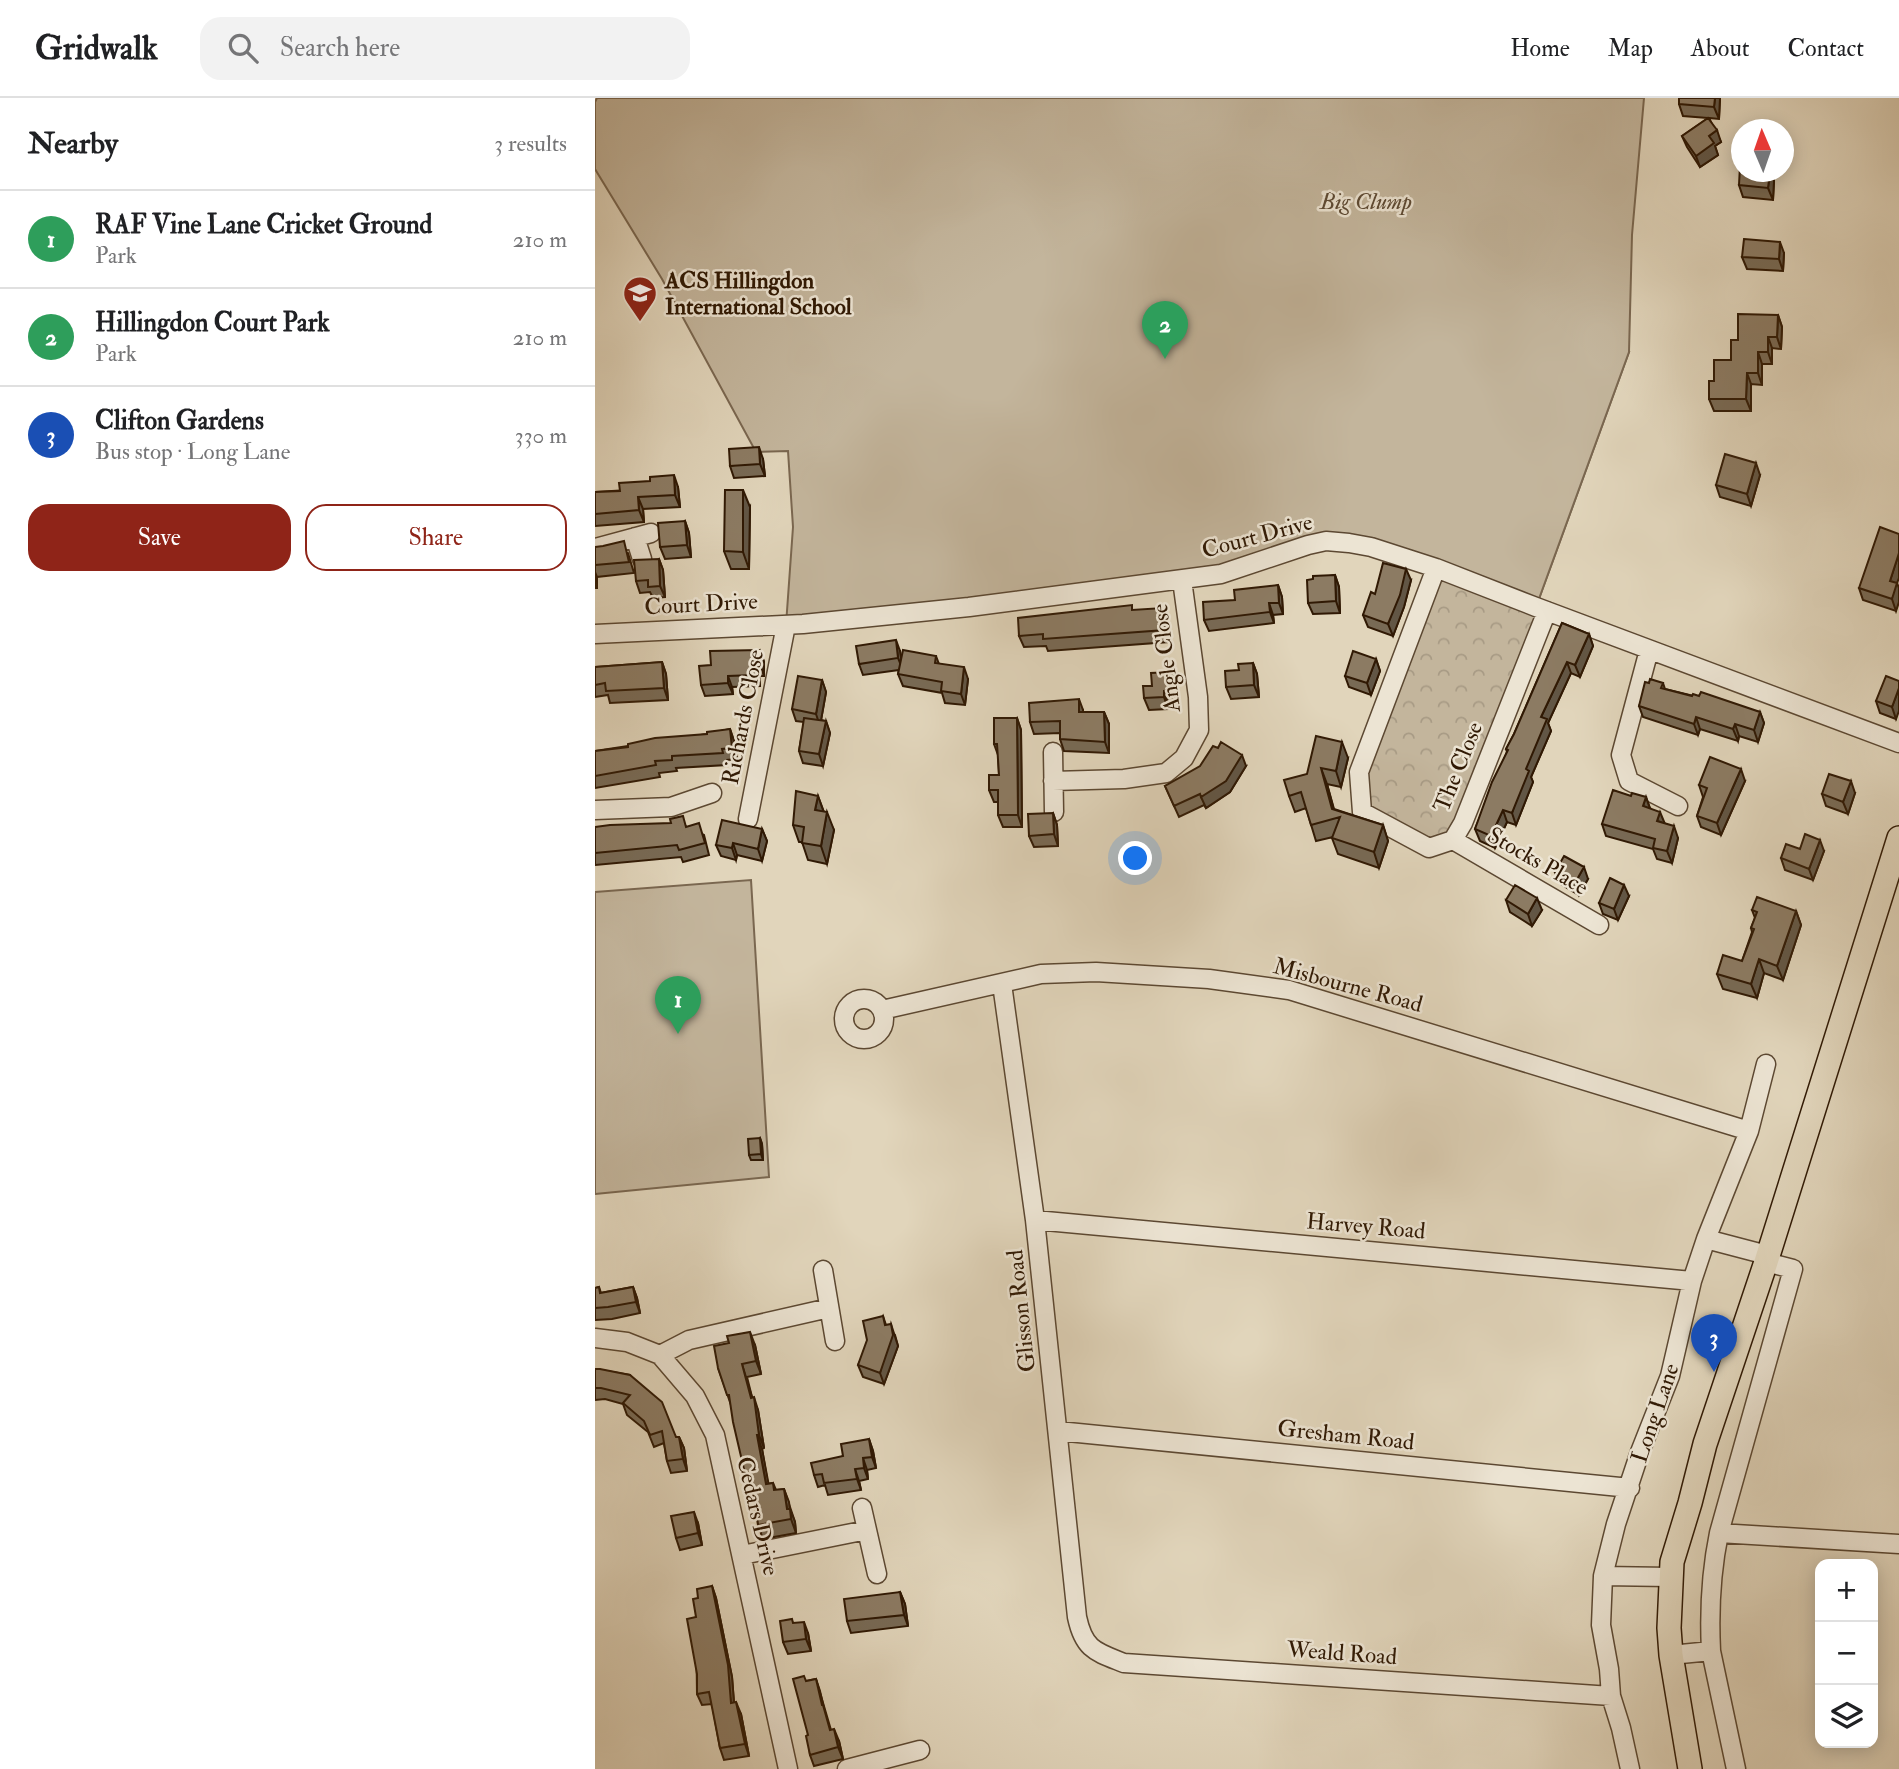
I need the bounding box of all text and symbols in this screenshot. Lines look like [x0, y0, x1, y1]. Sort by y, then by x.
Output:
search box [200, 17, 690, 80]
text: Gridwalk [35, 28, 158, 69]
icon: search [224, 29, 262, 67]
text: Search here [280, 32, 400, 64]
text: Home [1510, 33, 1570, 64]
text: Map [1608, 33, 1653, 64]
text: About [1691, 33, 1750, 64]
text: Contact [1788, 33, 1864, 64]
north arrow [1731, 119, 1794, 182]
text: Nearby [28, 125, 118, 162]
text: 3 results [494, 129, 567, 158]
park label: Big Clump [1319, 187, 1412, 216]
text: RAF Vine Lane Cricket Ground [95, 209, 432, 241]
text: 1 [47, 225, 55, 254]
text: 210 m [513, 225, 567, 254]
text: Park [95, 241, 137, 270]
place label: ACS Hillingdon International School [664, 266, 853, 321]
school or university icon: ACS Hillingdon International School [621, 274, 659, 323]
pin: 2 [1142, 301, 1188, 359]
text: Hillingdon Court Park [95, 307, 330, 339]
text: 2 [45, 323, 57, 352]
text: 210 m [513, 323, 567, 352]
text: Park [95, 339, 137, 368]
text: Clifton Gardens [95, 405, 264, 437]
text: 3 [47, 421, 55, 450]
text: 330 m [515, 421, 567, 450]
text: Bus stop · Long Lane [95, 437, 290, 466]
button: Save [28, 504, 291, 571]
button: Share [305, 504, 567, 571]
street label: Court Drive [1198, 507, 1316, 565]
street label: Court Drive [644, 587, 759, 621]
street label: Angle Close [1145, 602, 1187, 715]
street label: Richards Close [716, 647, 770, 787]
street label: The Close [1427, 717, 1489, 816]
street label: Stocks Place [1482, 821, 1594, 902]
your location [1118, 841, 1152, 875]
street label: Misbourne Road [1270, 951, 1426, 1019]
pin: 1 [655, 976, 701, 1034]
street label: Harvey Road [1305, 1206, 1427, 1246]
street label: Glisson Road [1000, 1248, 1042, 1374]
pin: 3 [1691, 1314, 1737, 1372]
street label: Long Lane [1624, 1359, 1686, 1467]
street label: Gresham Road [1276, 1413, 1416, 1457]
street label: Cedars Drive [730, 1454, 786, 1579]
map controls [1815, 1559, 1878, 1748]
button: + [1815, 1559, 1878, 1622]
button: − [1815, 1622, 1878, 1685]
street label: Weald Road [1285, 1635, 1398, 1671]
button: layers [1815, 1685, 1878, 1748]

